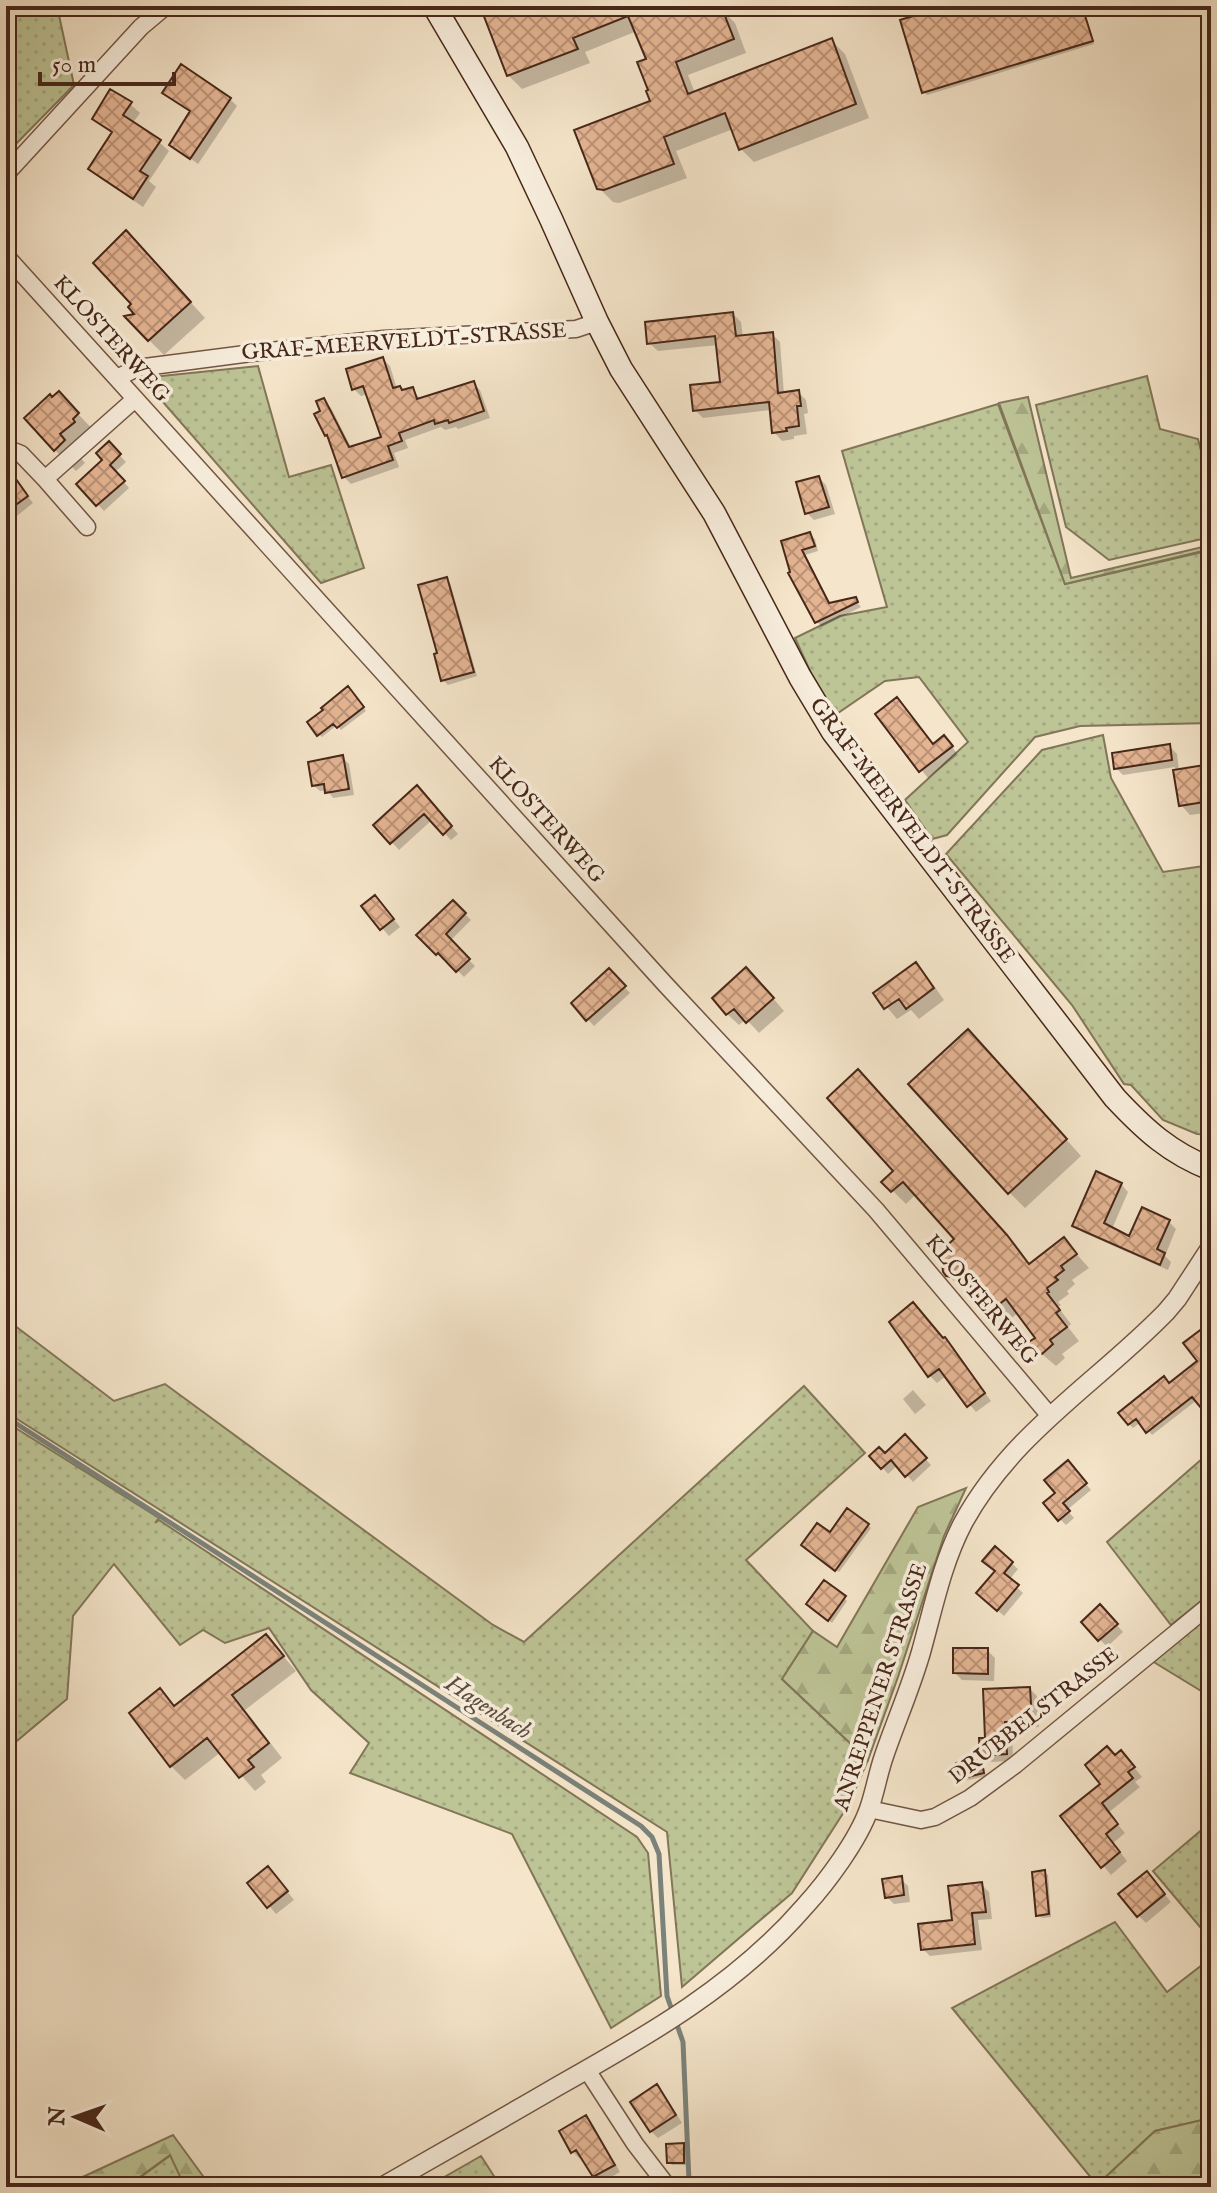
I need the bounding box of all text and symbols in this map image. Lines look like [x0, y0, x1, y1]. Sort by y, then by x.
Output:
scale bar [40, 36, 174, 86]
text: 50 m [52, 50, 96, 81]
street label: KLOSTERWEG [46, 269, 176, 409]
street label: GRAF-MEERVELDT-STRASSE [241, 317, 567, 367]
street label: GRAF-MEERVELDT-STRASSE [803, 692, 1021, 970]
street label: KLOSTERWEG [481, 750, 611, 890]
street label: KLOSTERWEG [918, 1229, 1044, 1371]
street label: ANREPPENER STRASSE [827, 1560, 934, 1815]
street label: DRUBBELSTRASSE [943, 1641, 1125, 1791]
water label: Hagenbach [438, 1668, 537, 1747]
north arrow [36, 2077, 116, 2157]
text: N [44, 2106, 72, 2127]

